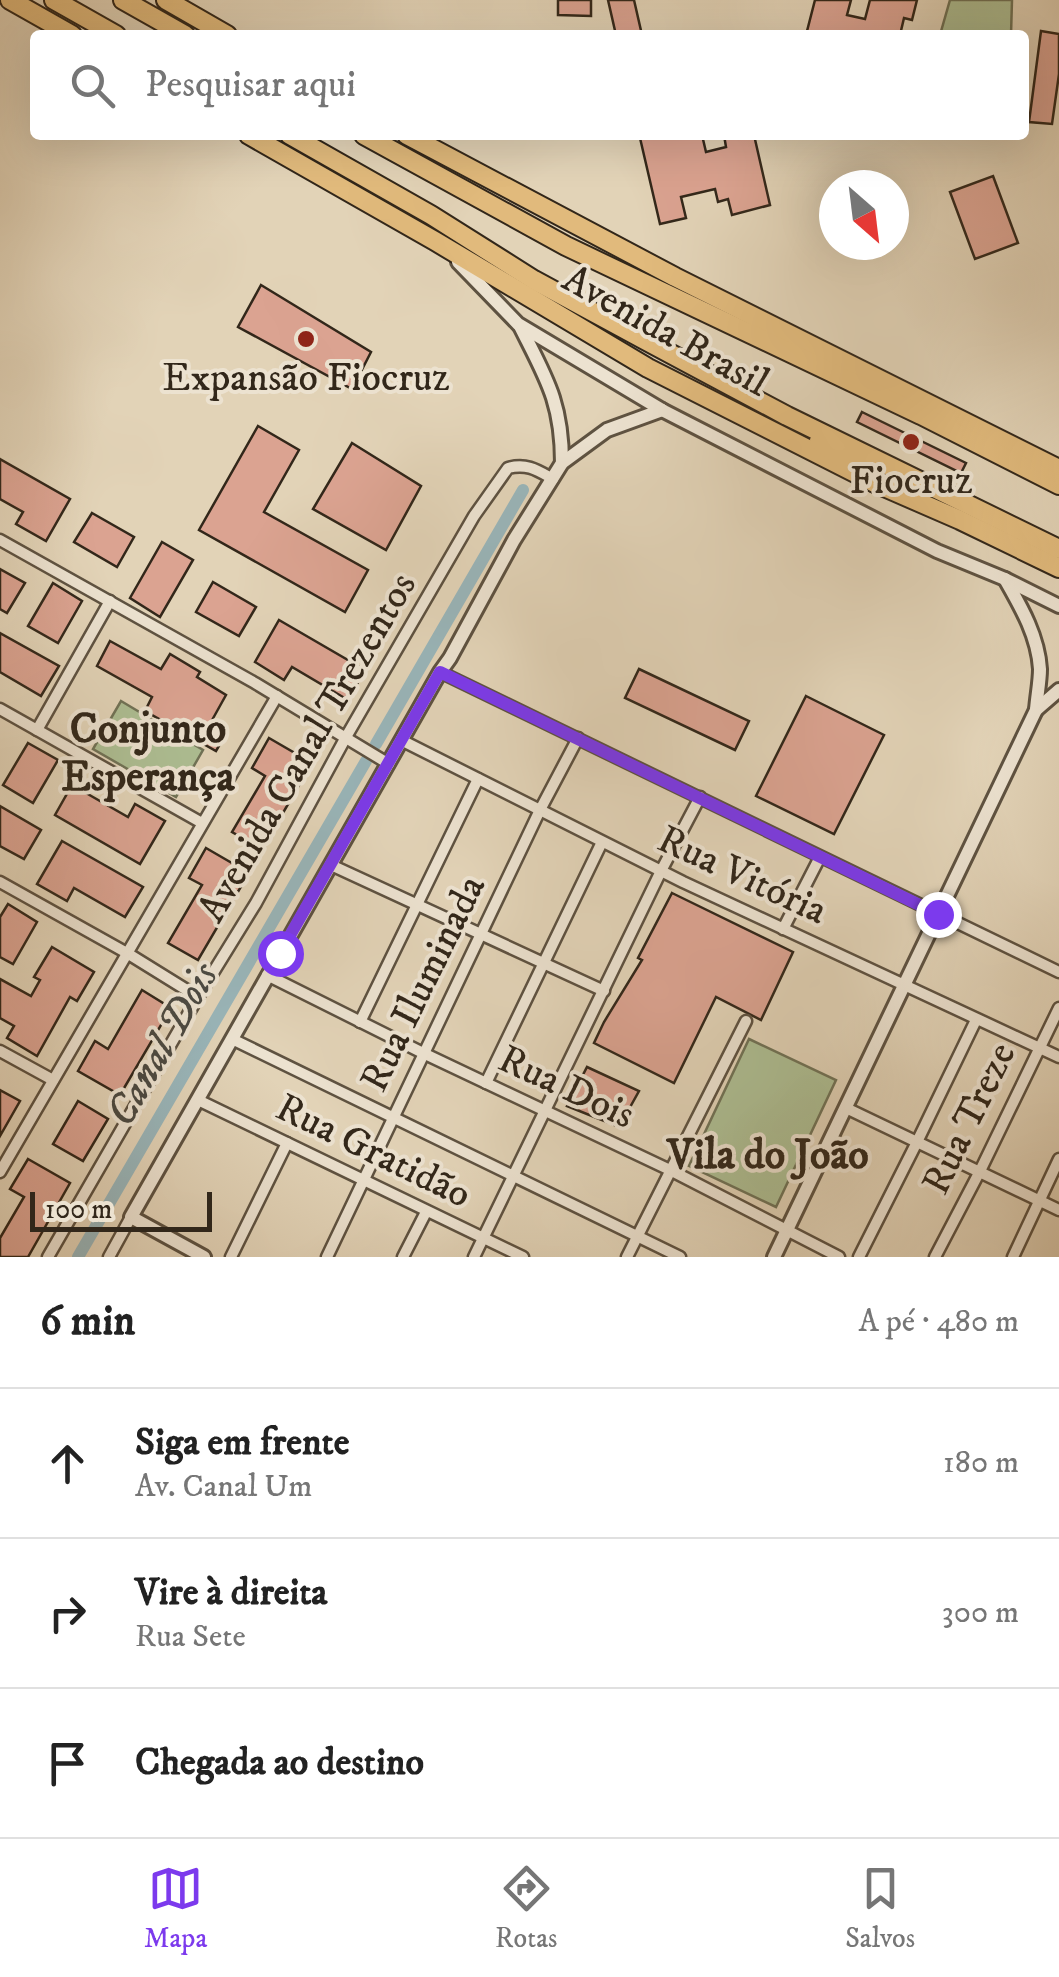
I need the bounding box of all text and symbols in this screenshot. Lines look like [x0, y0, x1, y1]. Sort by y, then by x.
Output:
search box [30, 30, 1029, 140]
icon: search [65, 58, 120, 113]
text: Pesquisar aqui [145, 61, 356, 109]
north arrow [819, 170, 909, 260]
street label: Avenida Brasil [553, 255, 777, 409]
marker: Expansão Fiocruz [295, 328, 317, 350]
place label: Expansão Fiocruz [162, 354, 450, 404]
marker: Fiocruz [900, 431, 922, 453]
place label: Fiocruz [849, 457, 973, 507]
street label: Avenida Canal Trezentos [187, 564, 429, 932]
district label: Conjunto Esperança [61, 704, 236, 804]
street label: Rua Vitória [649, 815, 835, 937]
street label: Rua Iluminada [350, 868, 498, 1100]
route end [916, 892, 962, 938]
route start [258, 931, 304, 977]
water label: Canal Dois [95, 953, 231, 1136]
street label: Rua Dois [490, 1035, 642, 1141]
street label: Rua Treze [912, 1035, 1028, 1203]
street label: Rua Gratidão [267, 1083, 479, 1221]
district label: Vila do João [665, 1130, 869, 1182]
scale bar [30, 1187, 212, 1232]
text: 100 m [45, 1192, 112, 1227]
text: 6 min [40, 1296, 135, 1348]
text: A pé · 480 m [858, 1302, 1019, 1342]
text: Siga em frente [135, 1419, 349, 1467]
icon: ahead [40, 1436, 95, 1491]
text: 180 m [943, 1443, 1019, 1483]
text: Av. Canal Um [135, 1467, 312, 1507]
text: Vire à direita [135, 1569, 327, 1617]
icon: right [40, 1586, 95, 1641]
text: 300 m [942, 1593, 1019, 1633]
text: Rua Sete [135, 1617, 246, 1657]
icon: arrive [40, 1736, 95, 1791]
text: Chegada ao destino [135, 1739, 424, 1787]
tab: Mapa [144, 1861, 207, 1956]
tab: Rotas [495, 1861, 557, 1956]
tab: Salvos [845, 1861, 915, 1956]

